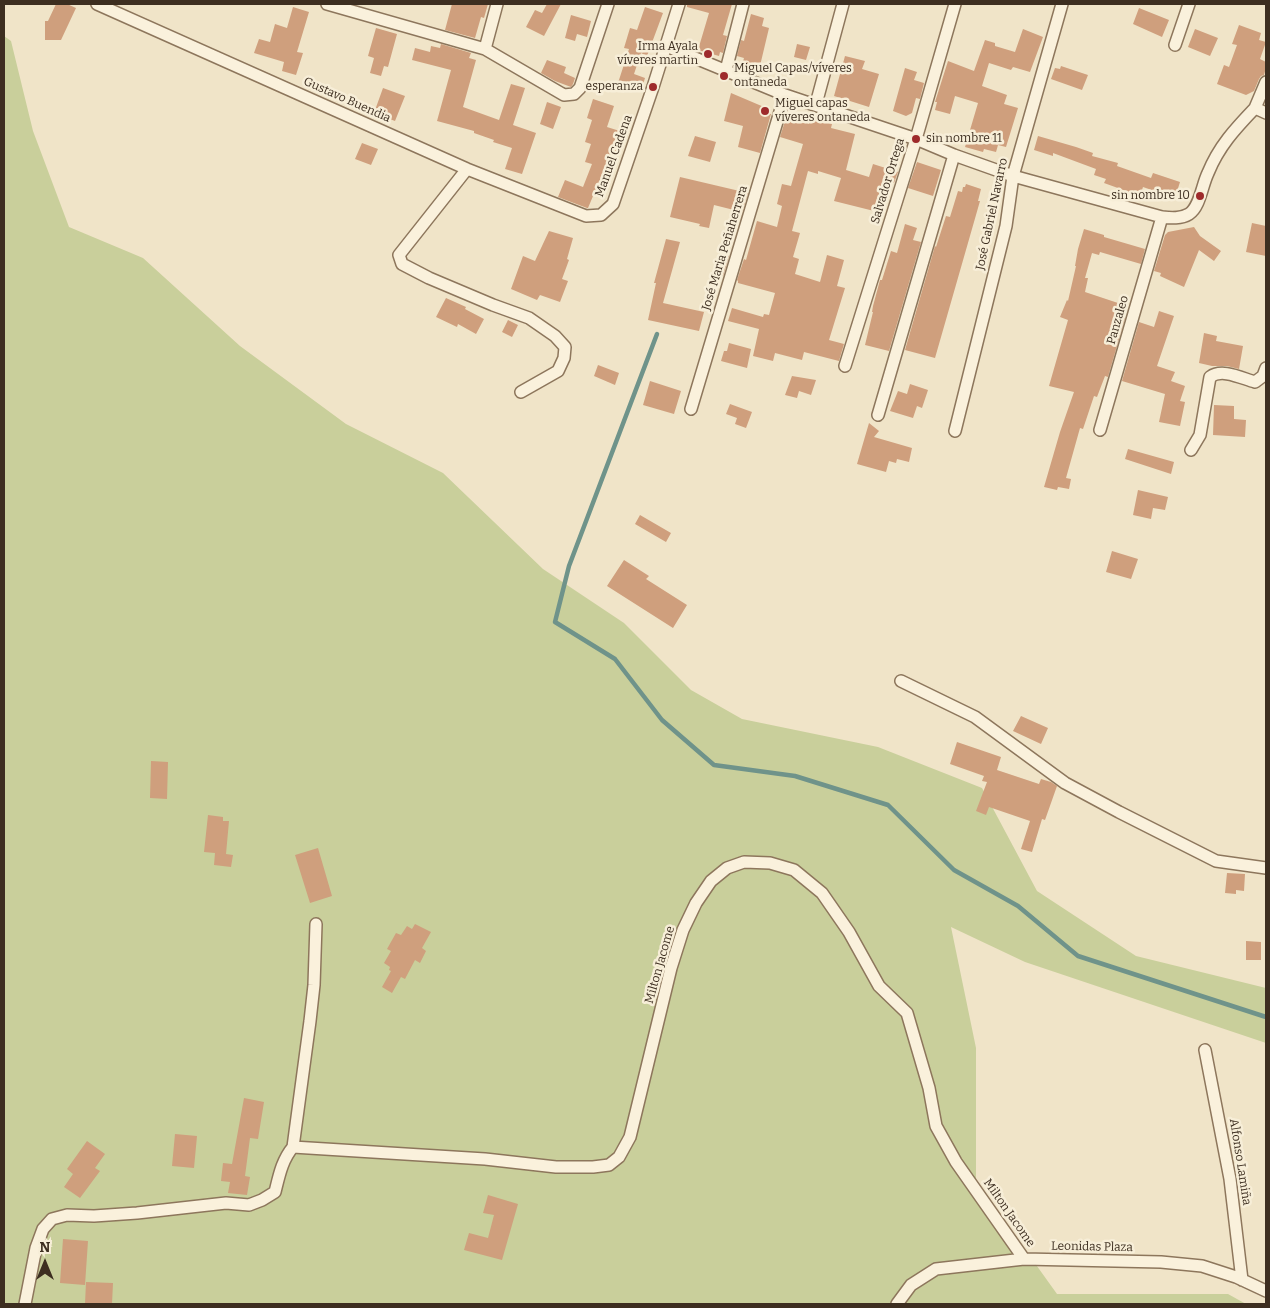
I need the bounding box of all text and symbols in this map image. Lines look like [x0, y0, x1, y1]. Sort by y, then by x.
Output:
place label: Irma Ayala víveres martin [617, 40, 698, 68]
marker: Irma Ayala víveres martin [702, 48, 714, 60]
place label: Miguel Capas/víveres ontaneda [734, 62, 852, 90]
marker: Miguel Capas/víveres ontaneda [718, 70, 730, 82]
street label: Gustavo Buendia [301, 74, 393, 126]
place label: esperanza [586, 80, 643, 94]
marker: esperanza [647, 81, 659, 93]
place label: Miguel capas víveres ontaneda [775, 97, 870, 125]
marker: Miguel capas víveres ontaneda [759, 105, 771, 117]
street label: Manuel Cadena [592, 113, 636, 199]
place label: sin nombre 11 [926, 132, 1002, 146]
marker: sin nombre 11 [910, 133, 922, 145]
street label: Salvador Ortega [868, 136, 908, 226]
street label: José Gabriel Navarro [973, 157, 1011, 271]
street label: José Maria Peñaherrera [699, 184, 751, 312]
place label: sin nombre 10 [1111, 189, 1190, 203]
marker: sin nombre 10 [1194, 190, 1206, 202]
street label: Panzaleo [1104, 294, 1132, 346]
street label: Milton Jacome [642, 925, 678, 1005]
street label: Alfonso Lamiña [1226, 1118, 1254, 1206]
street label: Milton Jacome [980, 1176, 1038, 1250]
north arrow [20, 1238, 70, 1288]
text: N [40, 1239, 50, 1256]
street label: Leonidas Plaza [1051, 1239, 1133, 1255]

